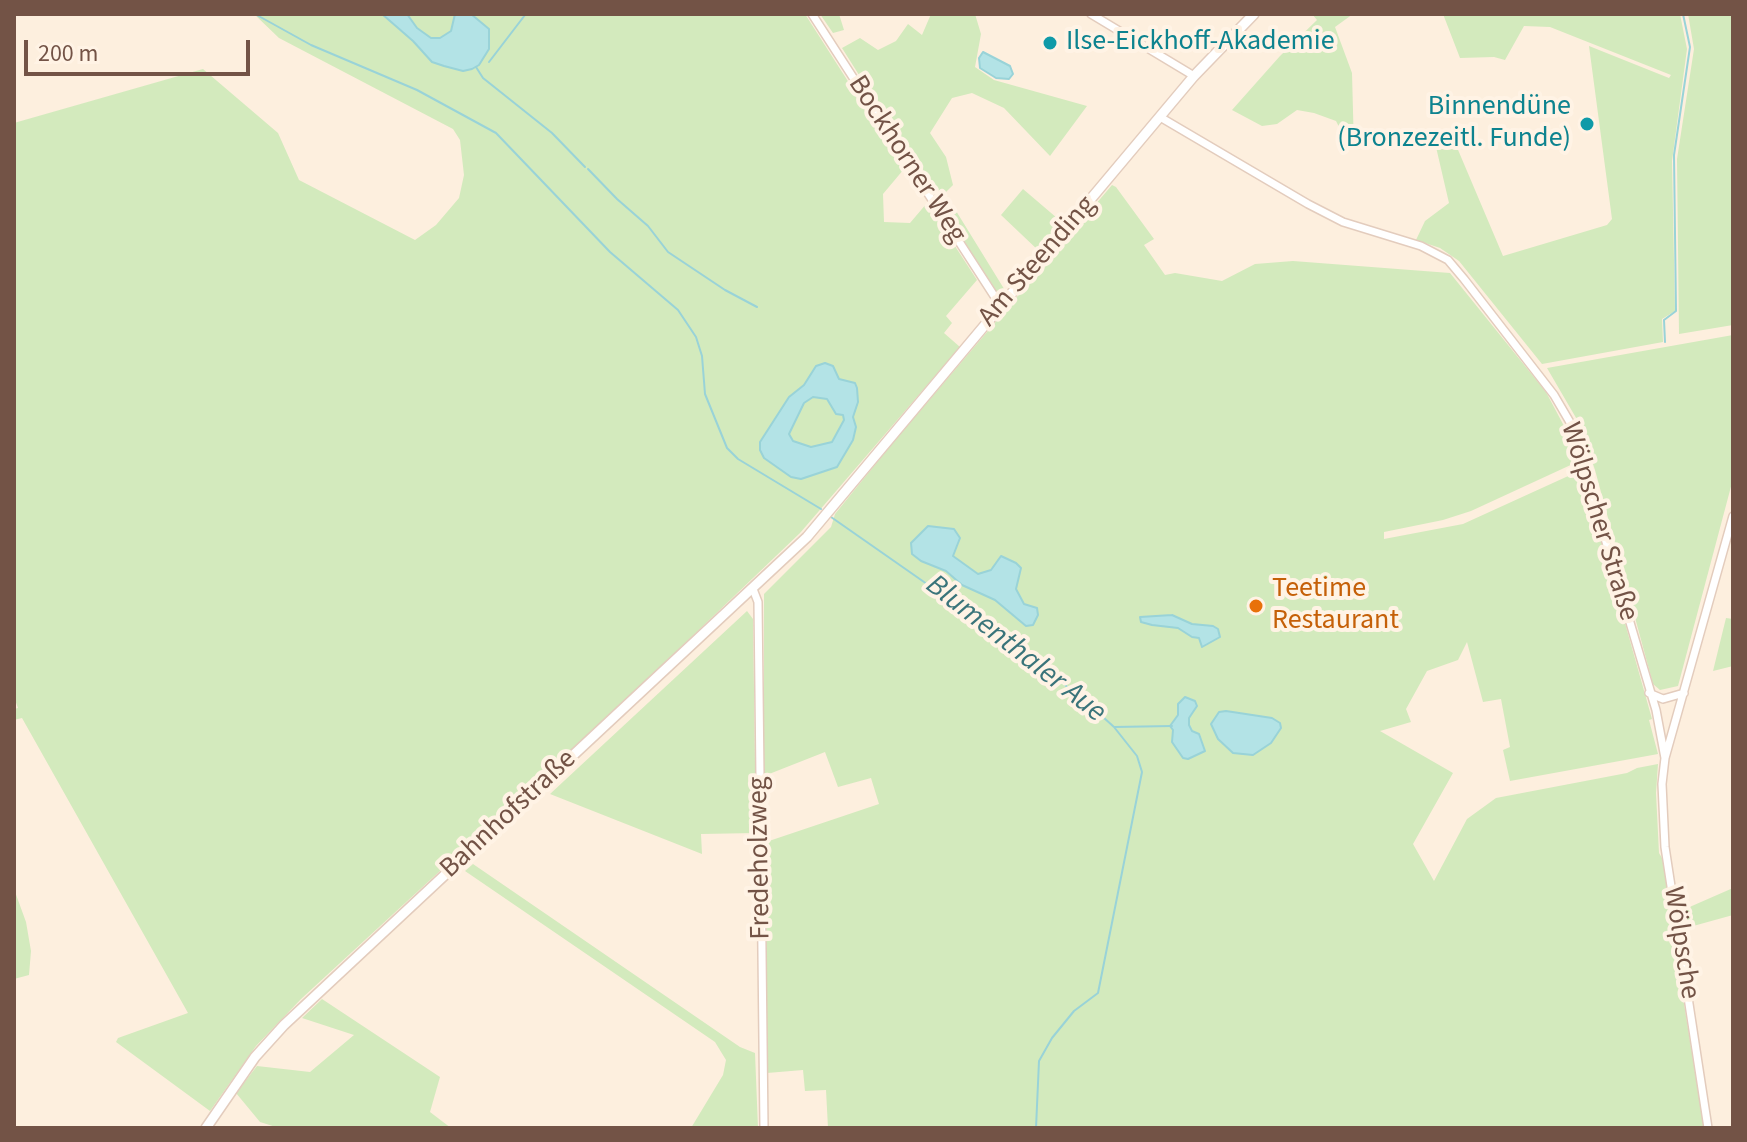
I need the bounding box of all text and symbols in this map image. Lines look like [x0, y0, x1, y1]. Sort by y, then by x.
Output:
scale bar [28, 24, 254, 74]
place label: Ilse-Eickhoff-Akademie [1066, 26, 1335, 60]
marker: Ilse-Eickhoff-Akademie [1041, 34, 1059, 52]
text: 200 m [38, 36, 98, 71]
street label: Bockhorner Weg [839, 70, 973, 250]
place label: Binnendüne (Bronzezeitl. Funde) [1337, 91, 1571, 157]
marker: Binnendüne (Bronzezeitl. Funde) [1578, 115, 1596, 133]
street label: Am Steending [972, 190, 1104, 334]
street label: Wölpscher Straße [1552, 419, 1644, 625]
water label: Blumenthaler Aue [918, 568, 1112, 732]
place label: Teetime Restaurant [1272, 573, 1399, 639]
marker: Teetime Restaurant [1247, 597, 1265, 615]
street label: Bahnhofstraße [434, 744, 584, 886]
street label: Fredeholzweg [743, 776, 779, 940]
street label: Wölpsche [1655, 884, 1705, 1002]

